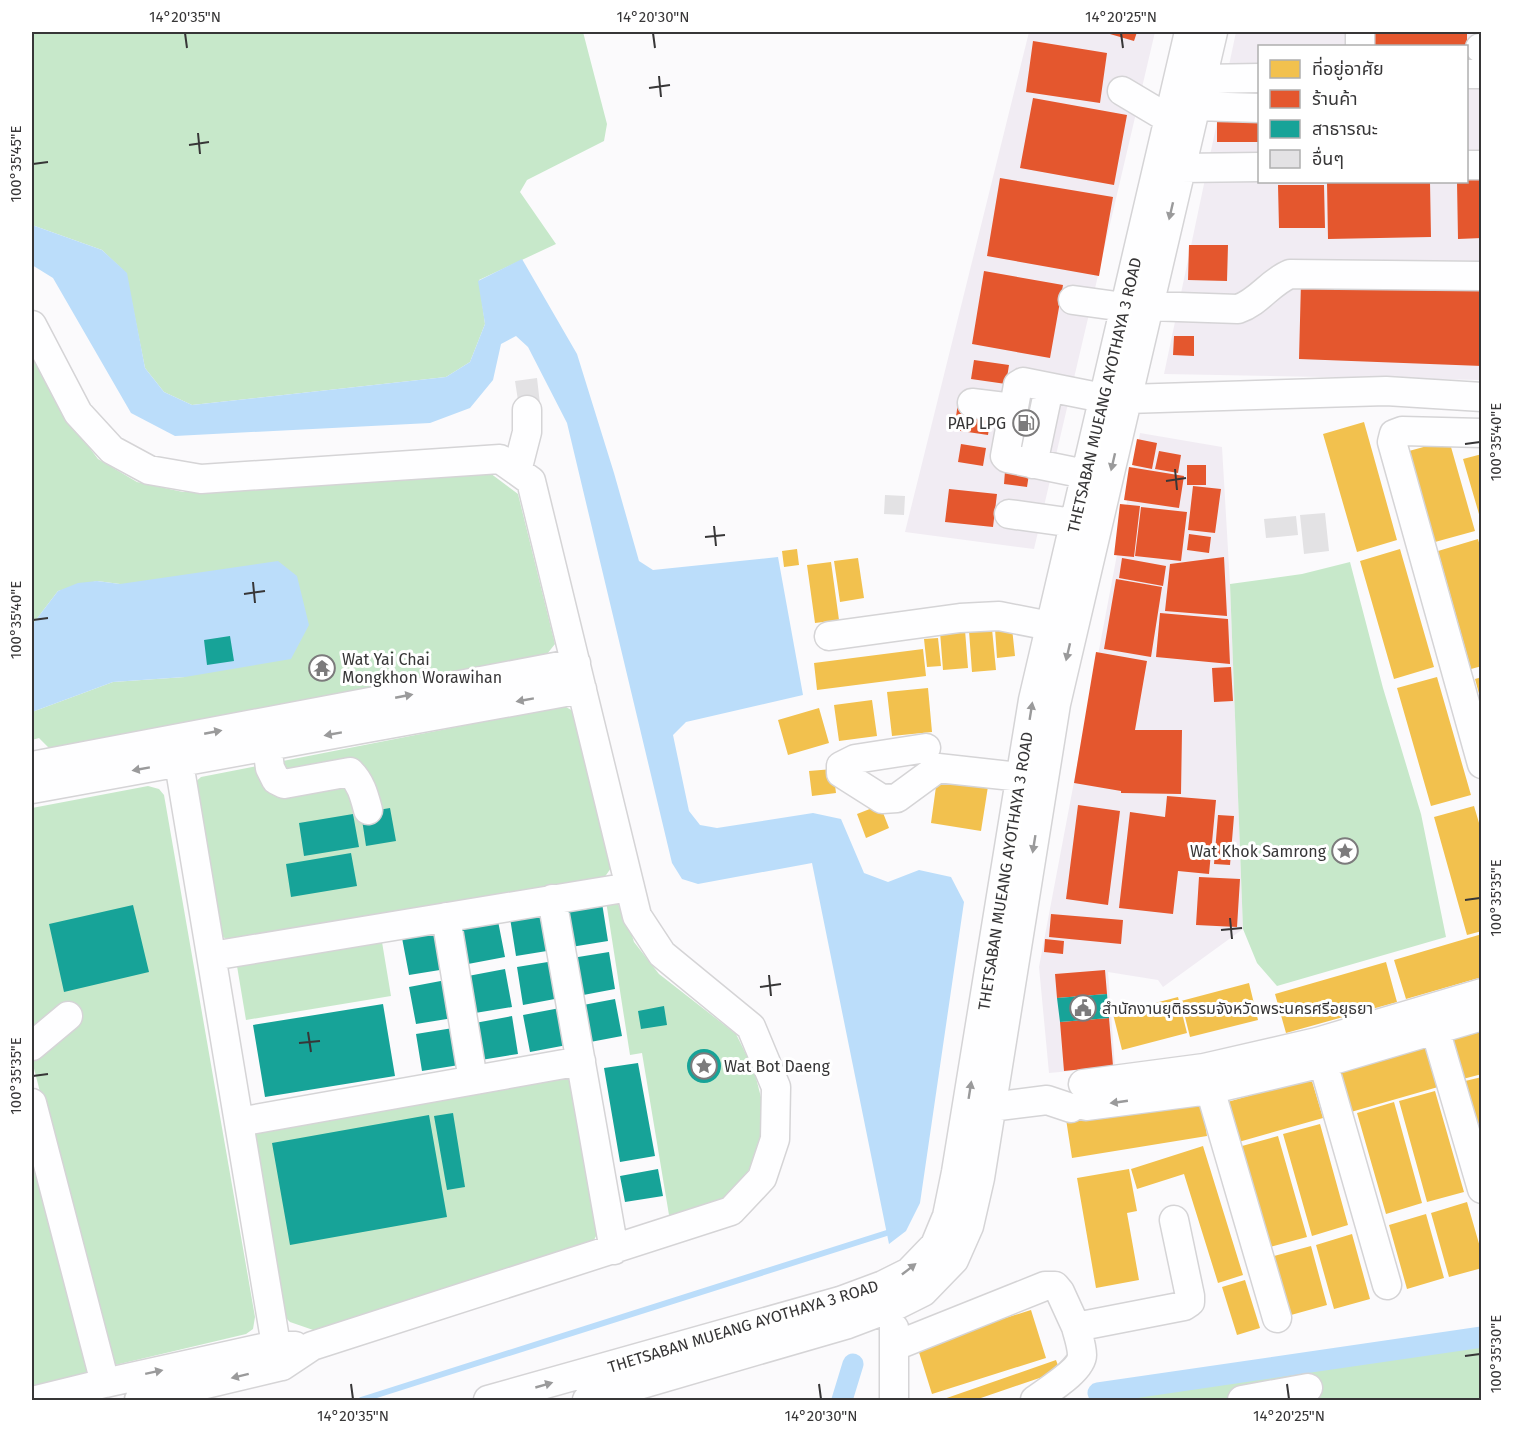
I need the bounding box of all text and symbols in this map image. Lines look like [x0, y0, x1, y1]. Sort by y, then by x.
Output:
text: 14°20'35"N [149, 8, 221, 26]
text: 14°20'30"N [616, 8, 690, 26]
text: 14°20'25"N [1085, 8, 1157, 26]
legend [1258, 45, 1468, 183]
text: ที่อยู่อาศัย [1312, 56, 1384, 81]
text: ร้านค้า [1312, 88, 1358, 110]
text: สาธารณะ [1312, 118, 1378, 140]
text: 100°35'45"E [7, 125, 25, 203]
text: อื่นๆ [1312, 146, 1344, 170]
one-way arrow [1166, 202, 1175, 221]
street label: THETSABAN MUEANG AYOTHAYA 3 ROAD [1064, 256, 1145, 535]
text: 100°35'40"E [1487, 403, 1505, 481]
fuel station icon: PAP LPG [1011, 408, 1041, 438]
place label: PAP LPG [948, 414, 1006, 433]
one-way arrow [1107, 453, 1117, 472]
text: 100°35'40"E [7, 581, 25, 659]
one-way arrow [1063, 643, 1073, 662]
place label: Wat Yai Chai Mongkhon Worawihan [342, 650, 502, 687]
temple icon: Wat Yai Chai Mongkhon Worawihan [307, 653, 337, 683]
one-way arrow [395, 691, 414, 700]
one-way arrow [515, 695, 534, 704]
one-way arrow [1027, 701, 1036, 720]
one-way arrow [204, 727, 223, 736]
one-way arrow [323, 730, 342, 739]
street label: THETSABAN MUEANG AYOTHAYA 3 ROAD [974, 730, 1037, 1012]
one-way arrow [131, 765, 150, 774]
one-way arrow [1029, 835, 1038, 854]
place icon: Wat Khok Samrong [1330, 836, 1360, 866]
place label: Wat Khok Samrong [1190, 842, 1327, 861]
text: 100°35'35"E [1487, 859, 1505, 937]
public building icon: สำนักงานยุติธรรมจังหวัดพระนครศรีอยุธยา [1068, 993, 1098, 1023]
place label: สำนักงานยุติธรรมจังหวัดพระนครศรีอยุธยา [1102, 999, 1373, 1018]
text: 100°35'35"E [7, 1037, 25, 1115]
place icon: Wat Bot Daeng [689, 1051, 719, 1081]
place label: Wat Bot Daeng [724, 1057, 830, 1076]
one-way arrow [965, 1080, 974, 1099]
one-way arrow [1109, 1097, 1128, 1107]
one-way arrow [902, 1264, 917, 1276]
street label: THETSABAN MUEANG AYOTHAYA 3 ROAD [606, 1276, 881, 1377]
text: 100°35'30"E [1487, 1315, 1505, 1393]
one-way arrow [145, 1367, 164, 1376]
one-way arrow [230, 1372, 249, 1382]
one-way arrow [535, 1379, 554, 1389]
text: 14°20'35"N [317, 1407, 389, 1425]
text: 14°20'30"N [784, 1407, 858, 1425]
text: 14°20'25"N [1253, 1407, 1325, 1425]

